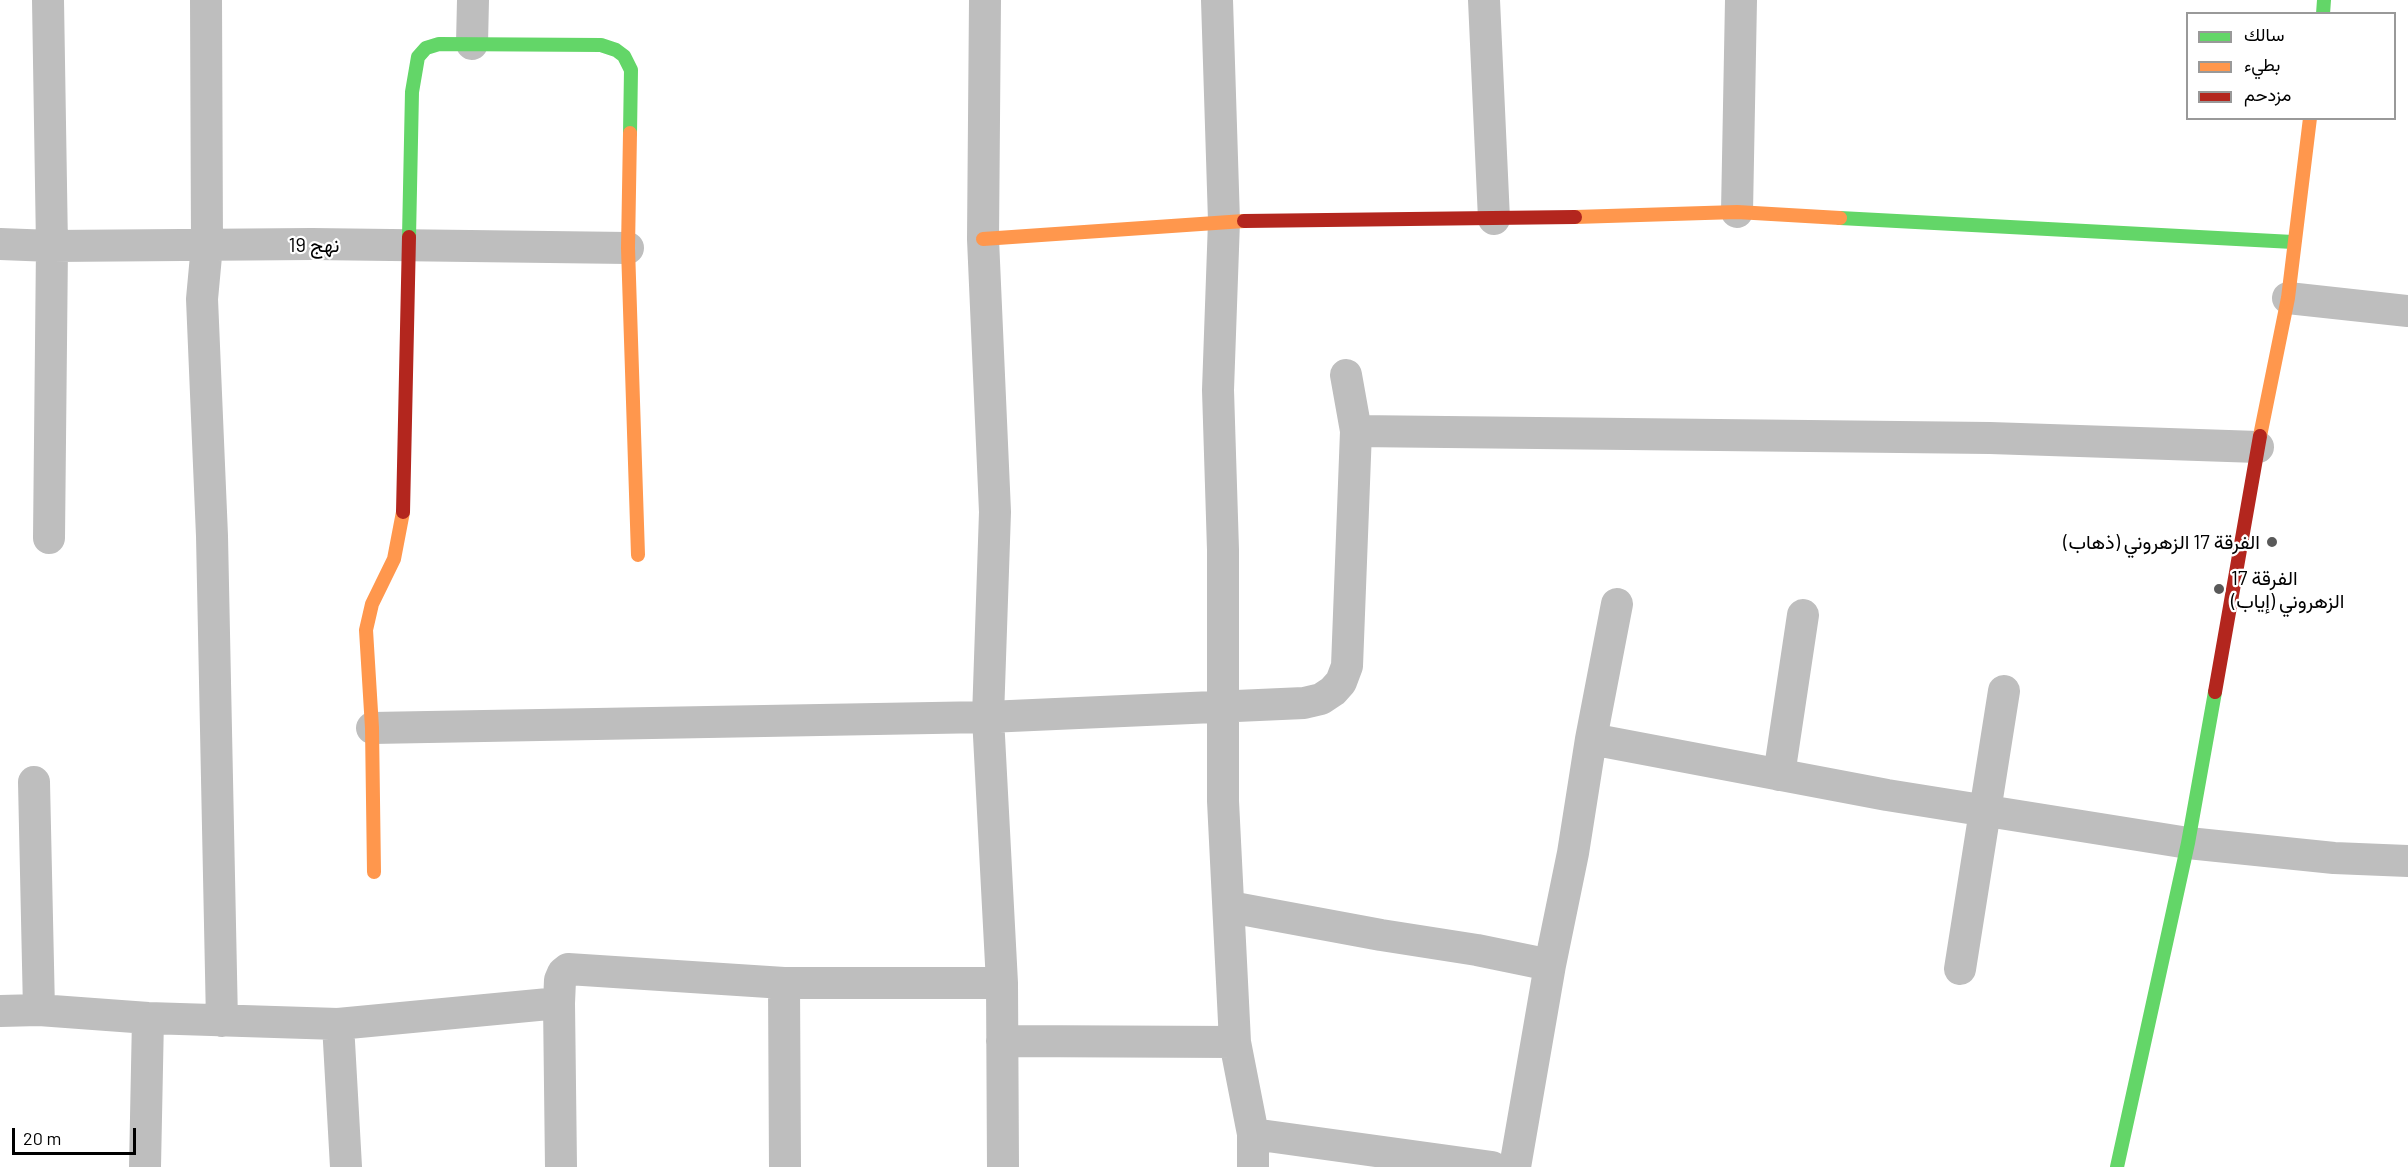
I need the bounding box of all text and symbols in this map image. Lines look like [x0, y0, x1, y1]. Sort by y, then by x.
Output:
legend [2186, 12, 2396, 120]
text: سالك [2244, 23, 2284, 45]
text: بطيء [2244, 53, 2280, 75]
text: مزدحم [2244, 83, 2291, 105]
street label: نهج 19 [289, 233, 339, 257]
place label: الفرقة 17 الزهروني (ذهاب) [2063, 530, 2260, 554]
marker: الفرقة 17 الزهروني (ذهاب) [2265, 535, 2279, 549]
place label: الفرقة 17 الزهروني (إياب) [2231, 566, 2344, 613]
marker: الفرقة 17 الزهروني (إياب) [2212, 582, 2226, 596]
scale bar [15, 1116, 140, 1154]
text: 20 m [23, 1127, 61, 1149]

